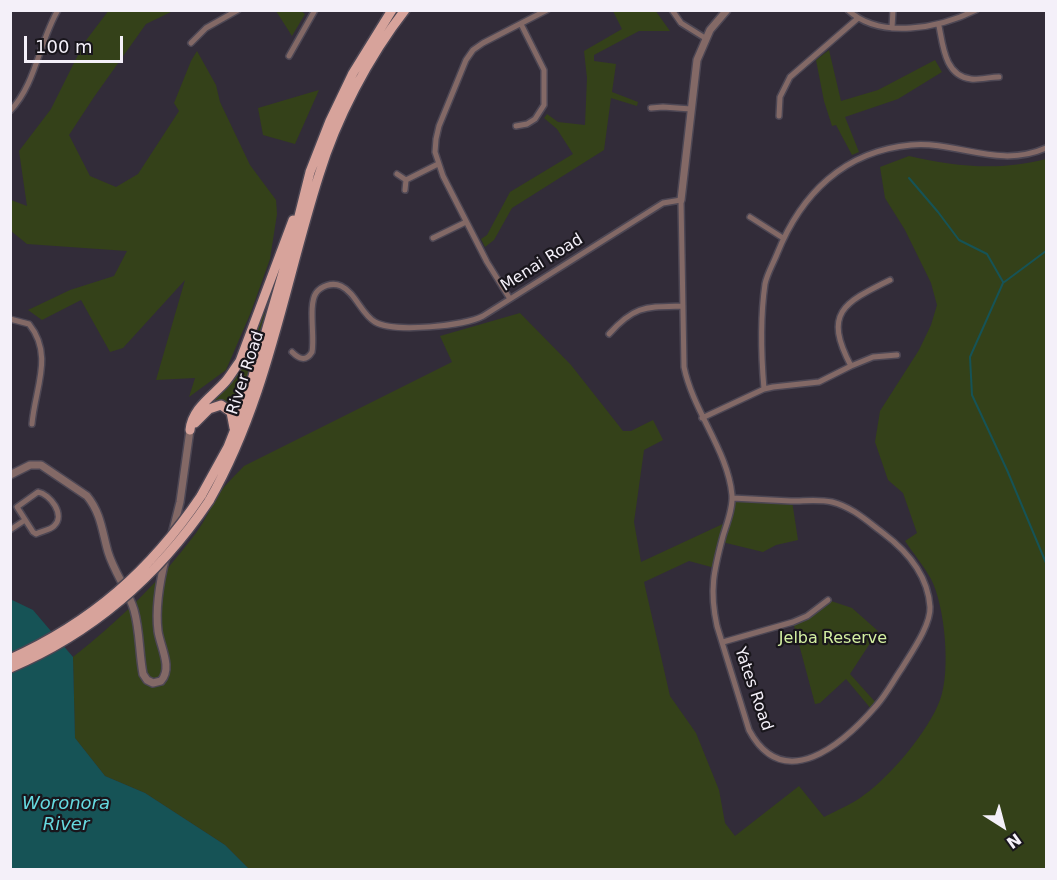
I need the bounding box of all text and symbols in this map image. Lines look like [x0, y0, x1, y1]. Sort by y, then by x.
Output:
scale bar [27, 24, 126, 62]
text: 100 m [35, 36, 93, 57]
street label: Menai Road [497, 230, 587, 296]
street label: River Road [223, 329, 269, 417]
park label: Jelba Reserve [779, 629, 887, 649]
street label: Yates Road [730, 645, 776, 733]
water label: Woronora River [22, 793, 110, 836]
north arrow [973, 796, 1033, 856]
text: N [1003, 829, 1025, 853]

